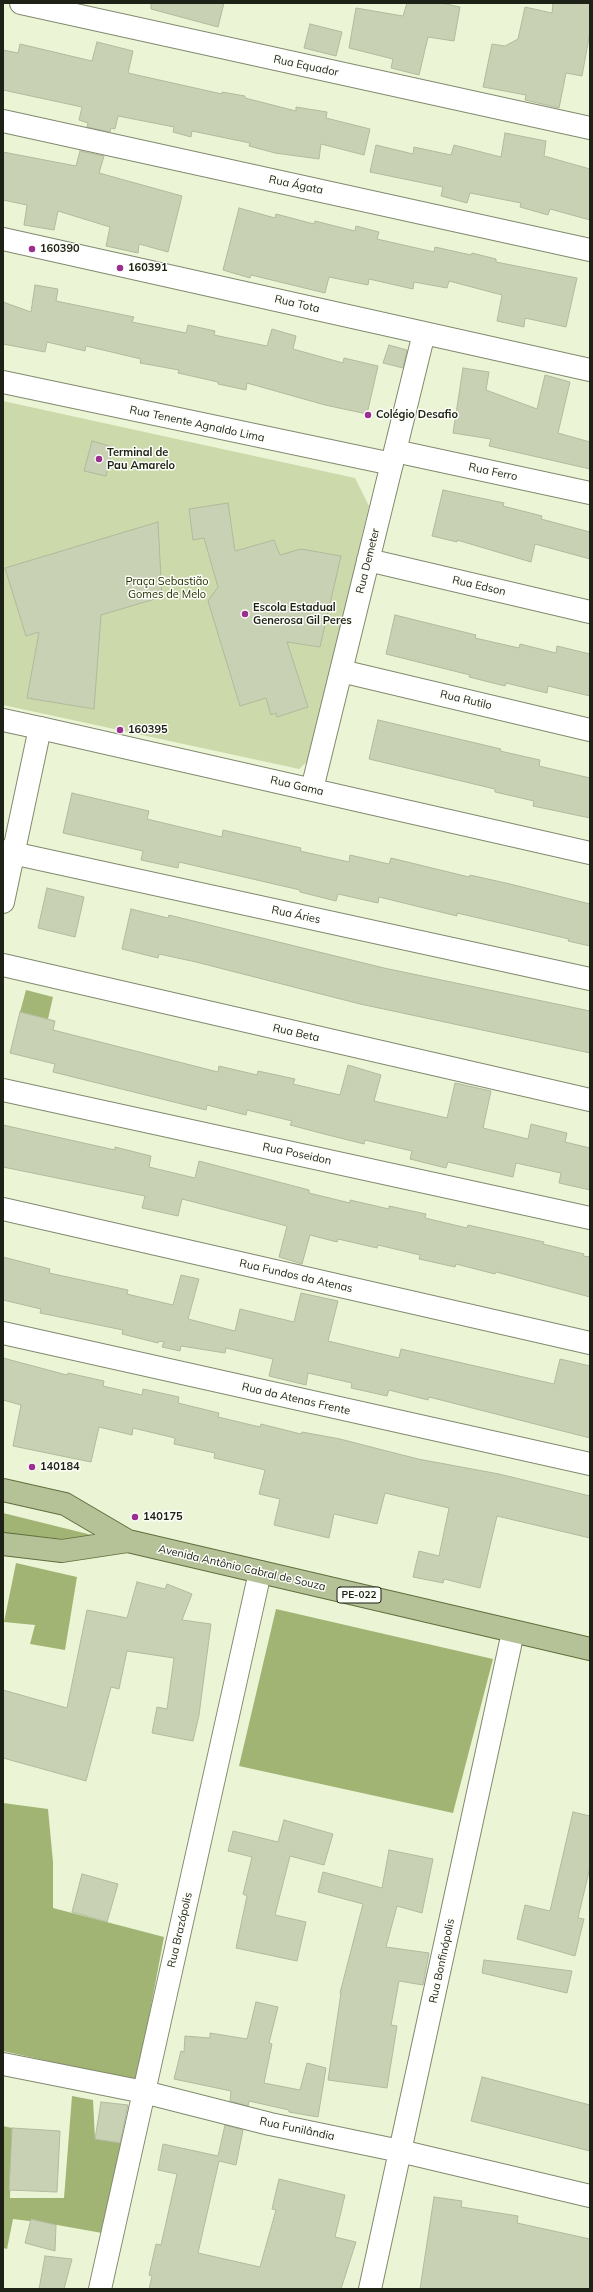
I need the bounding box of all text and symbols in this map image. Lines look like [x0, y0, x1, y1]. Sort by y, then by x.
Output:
street label: Rua Equador [272, 53, 340, 79]
street label: Rua Ágata [268, 173, 324, 197]
place label: 160390 [40, 242, 80, 256]
marker: 160390 [27, 244, 37, 254]
place label: 160391 [128, 261, 168, 275]
marker: 160391 [115, 263, 125, 273]
street label: Rua Tota [273, 292, 321, 316]
street label: Rua Tenente Agnaldo Lima [128, 403, 266, 445]
place label: Colégio Desafio [376, 408, 458, 422]
marker: Colégio Desafio [363, 410, 373, 420]
place label: Terminal de Pau Amarelo [107, 446, 175, 472]
marker: Terminal de Pau Amarelo [94, 454, 104, 464]
street label: Rua Ferro [467, 460, 519, 484]
street label: Rua Demeter [353, 527, 383, 595]
street label: Rua Edson [451, 573, 507, 599]
park label: Praça Sebastião Gomes de Melo [125, 575, 209, 601]
place label: Escola Estadual Generosa Gil Peres [253, 601, 352, 627]
marker: Escola Estadual Generosa Gil Peres [240, 609, 250, 619]
street label: Rua Rutilo [439, 688, 493, 712]
place label: 160395 [128, 723, 168, 737]
marker: 160395 [115, 725, 125, 735]
street label: Rua Gama [269, 773, 325, 799]
street label: Rua Áries [270, 903, 322, 927]
street label: Rua Beta [271, 1021, 321, 1045]
street label: Rua Poseidon [261, 1140, 333, 1168]
street label: Rua Fundos da Atenas [238, 1257, 354, 1295]
street label: Rua da Atenas Frente [241, 1380, 351, 1418]
place label: 140184 [40, 1460, 80, 1474]
marker: 140184 [27, 1462, 37, 1472]
place label: 140175 [143, 1510, 183, 1524]
marker: 140175 [130, 1512, 140, 1522]
street label: Avenida Antônio Cabral de Souza [157, 1542, 327, 1594]
road number: PE-022 [337, 1587, 381, 1603]
street label: Rua Brazópolis [165, 1891, 195, 1969]
street label: Rua Bonfinópolis [427, 1917, 457, 2005]
street label: Rua Funilândia [258, 2115, 336, 2143]

